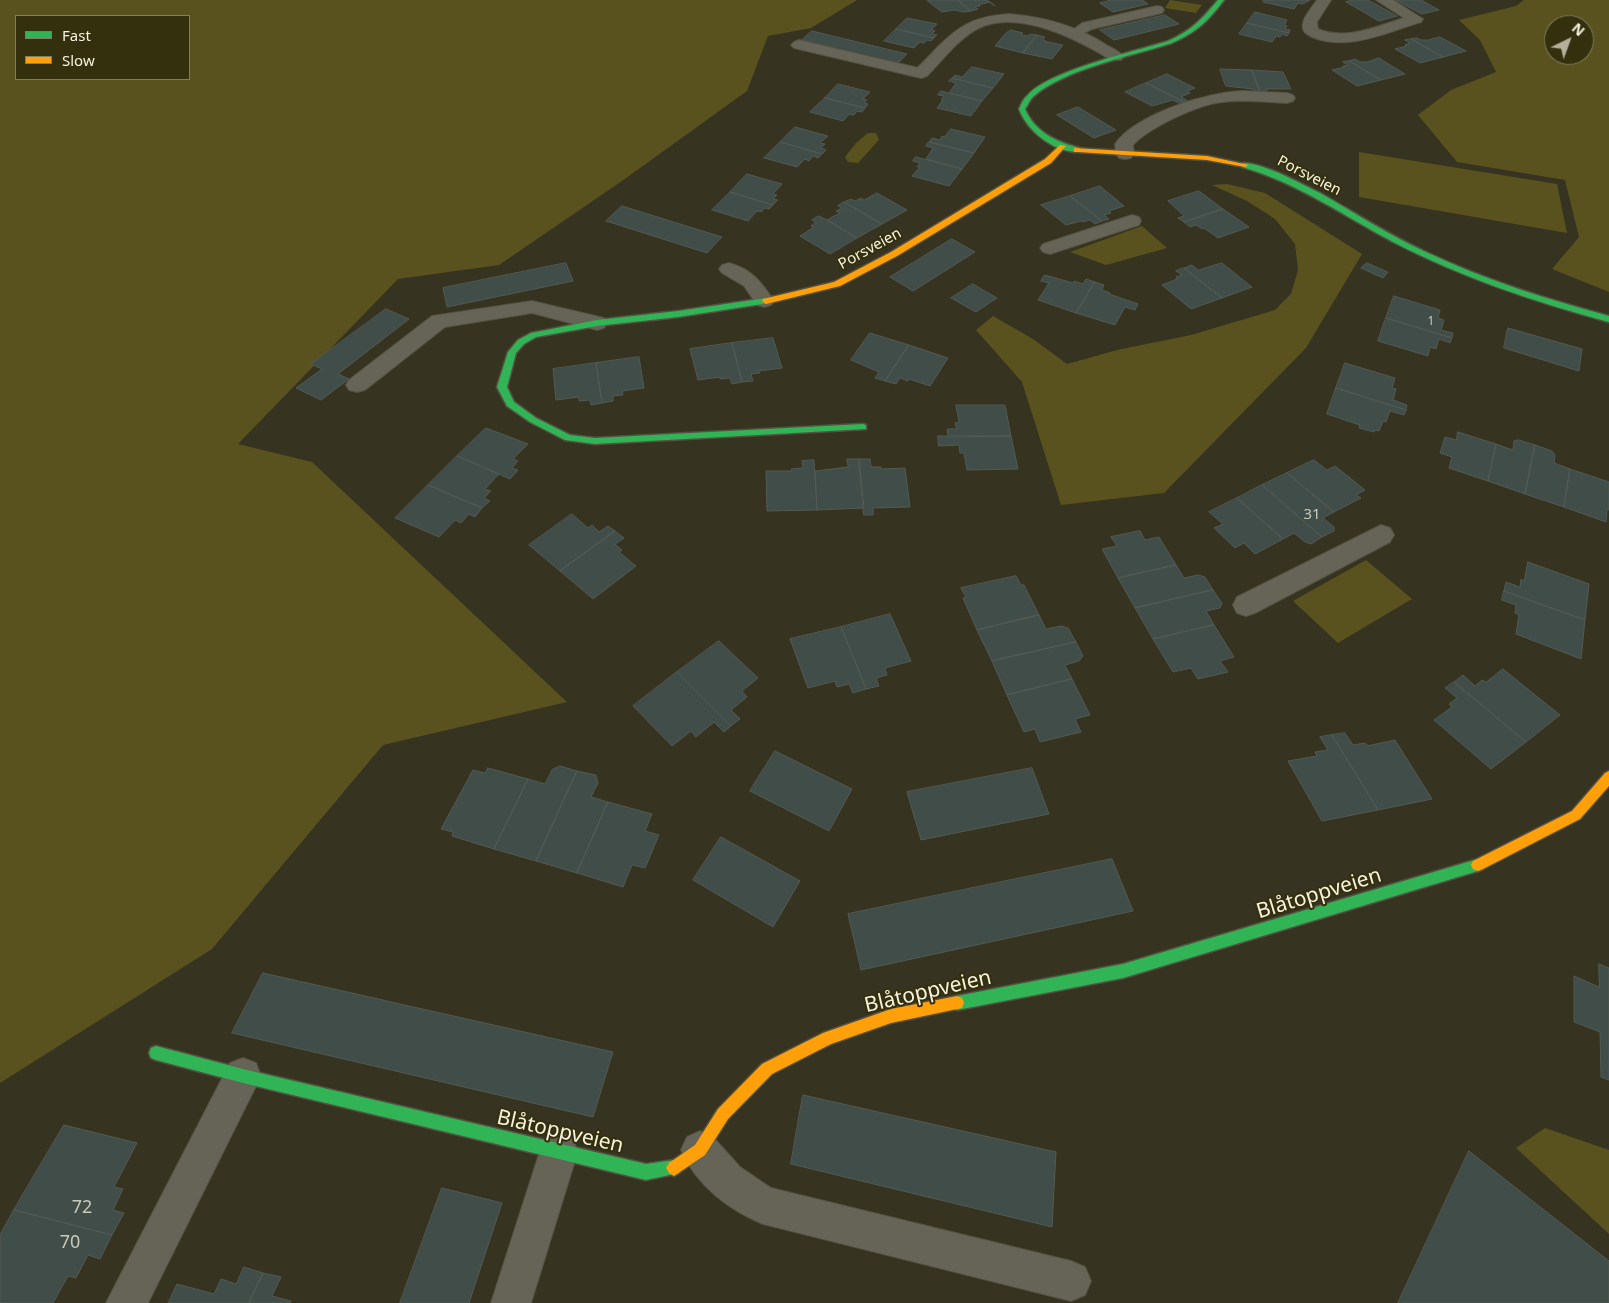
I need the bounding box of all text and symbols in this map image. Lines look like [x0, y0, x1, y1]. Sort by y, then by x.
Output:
legend [15, 15, 190, 80]
north arrow [1544, 15, 1594, 65]
text: N [1568, 18, 1589, 40]
text: Fast [62, 25, 91, 45]
text: Slow [62, 50, 95, 70]
street label: Porsveien [1274, 152, 1344, 200]
street label: Porsveien [835, 224, 905, 274]
house number: 1 [1428, 315, 1434, 329]
house number: 31 [1303, 506, 1321, 524]
street label: Blåtoppveien [1253, 863, 1385, 925]
street label: Blåtoppveien [862, 965, 994, 1019]
street label: Blåtoppveien [494, 1105, 626, 1159]
house number: 72 [72, 1197, 92, 1219]
house number: 70 [60, 1232, 80, 1254]

